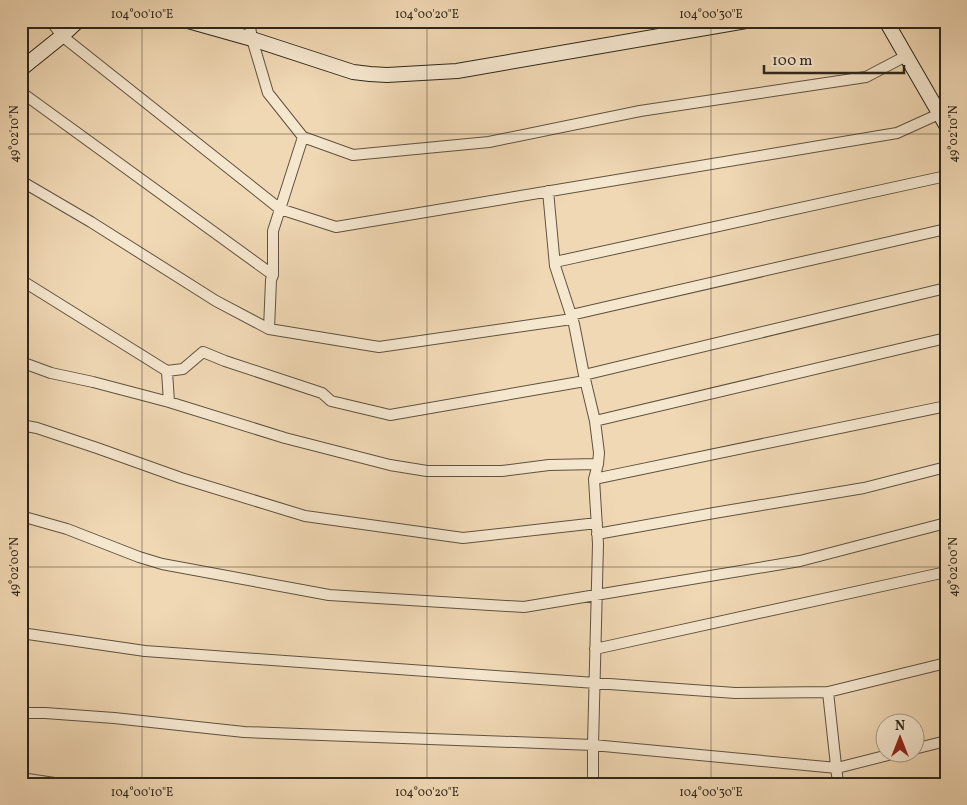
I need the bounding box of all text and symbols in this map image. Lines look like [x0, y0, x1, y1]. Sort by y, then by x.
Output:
text: 104°00'10"E [111, 7, 173, 23]
text: 104°00'20"E [395, 7, 459, 23]
text: 104°00'30"E [679, 7, 743, 23]
scale bar [764, 42, 904, 74]
text: 100 m [772, 51, 812, 72]
text: 49°02'10"N [7, 105, 23, 163]
text: 49°02'10"N [946, 105, 962, 163]
text: 49°02'00"N [7, 537, 23, 597]
text: 49°02'00"N [946, 537, 962, 597]
north arrow [874, 712, 924, 762]
text: N [895, 717, 905, 736]
text: 104°00'10"E [111, 785, 173, 801]
text: 104°00'20"E [395, 785, 459, 801]
text: 104°00'30"E [679, 785, 743, 801]

